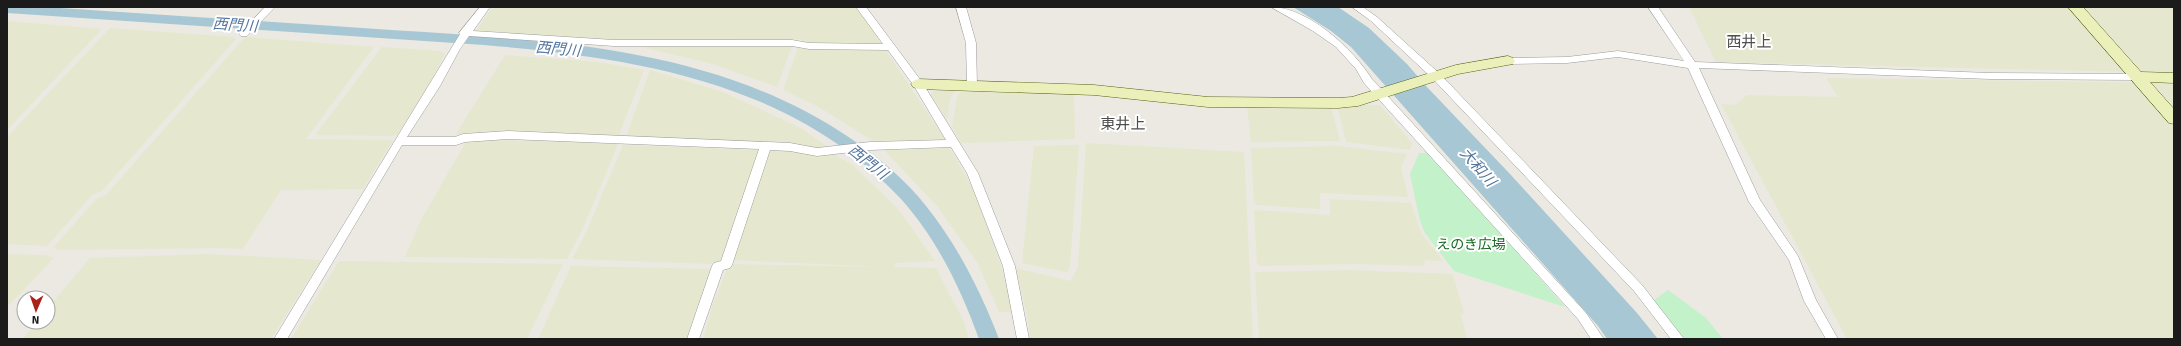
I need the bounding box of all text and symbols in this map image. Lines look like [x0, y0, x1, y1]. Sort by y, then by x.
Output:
water label: 西門川 [212, 14, 260, 36]
district label: 西井上 [1726, 33, 1772, 51]
water label: 西門川 [535, 38, 583, 60]
district label: 東井上 [1100, 115, 1146, 133]
water label: 西門川 [845, 141, 893, 184]
water label: 大和川 [1456, 144, 1501, 191]
park label: えのき広場 [1436, 236, 1506, 253]
north arrow [16, 290, 56, 330]
text: N [32, 313, 40, 326]

